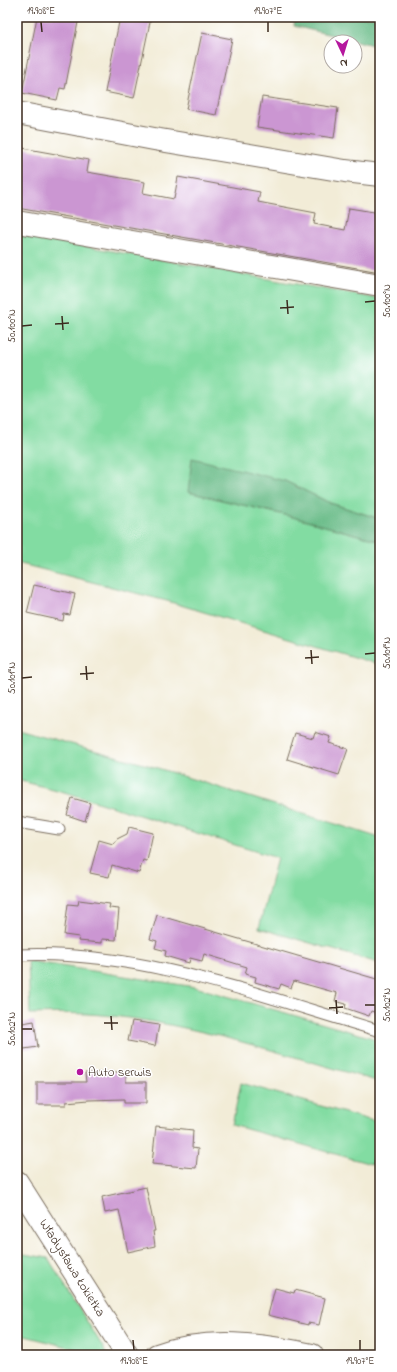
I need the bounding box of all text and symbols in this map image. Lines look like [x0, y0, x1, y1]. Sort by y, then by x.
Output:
text: 19.908°E [27, 4, 55, 19]
text: 19.907°E [254, 4, 282, 19]
north arrow [323, 34, 363, 74]
text: N [339, 55, 348, 71]
text: 50.100°N [380, 284, 395, 318]
text: 50.100°N [5, 309, 20, 343]
text: 50.101°N [380, 637, 395, 669]
text: 50.101°N [5, 662, 20, 694]
text: 50.102°N [380, 988, 395, 1022]
text: 50.102°N [5, 1012, 20, 1046]
place label: Auto serwis [88, 1063, 152, 1082]
marker: Auto serwis [75, 1067, 85, 1077]
street label: Władysława Łokietka [33, 1215, 110, 1321]
text: 19.908°E [120, 1354, 148, 1369]
text: 19.907°E [346, 1354, 374, 1369]

